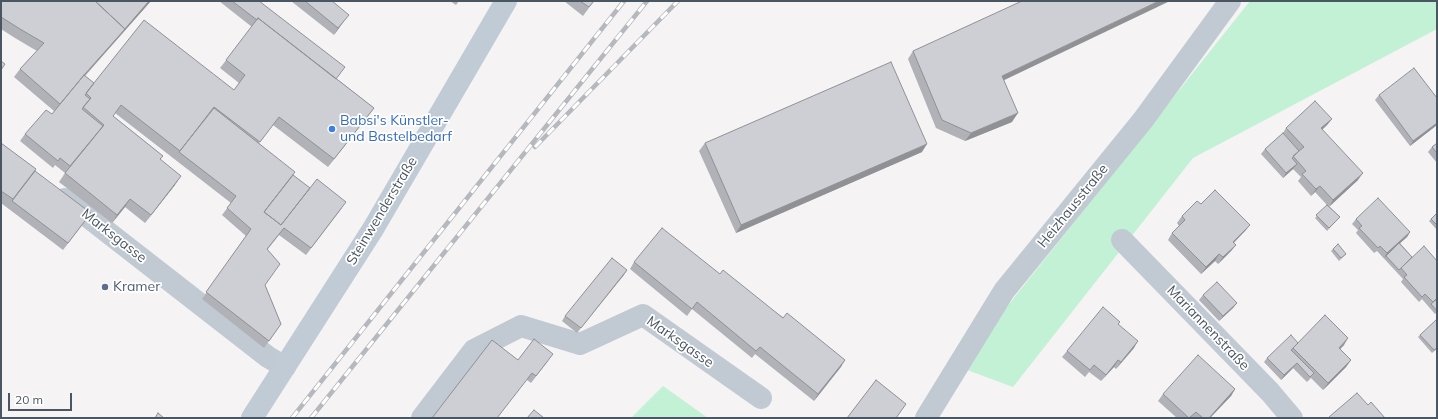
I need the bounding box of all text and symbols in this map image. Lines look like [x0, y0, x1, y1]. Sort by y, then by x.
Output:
place label: Babsi's Künstler- und Bastelbedarf [340, 113, 452, 146]
marker: Babsi's Künstler- und Bastelbedarf [327, 124, 337, 134]
street label: Steinwenderstraße [343, 154, 421, 268]
street label: Heizhausstraße [1034, 161, 1112, 251]
street label: Marksgasse [78, 205, 150, 267]
place label: Kramer [113, 279, 160, 295]
marker: Kramer [100, 282, 110, 292]
street label: Mariannenstraße [1163, 282, 1253, 374]
street label: Marksgasse [643, 313, 717, 371]
scale bar [10, 385, 74, 411]
text: 20 m [15, 392, 43, 407]

